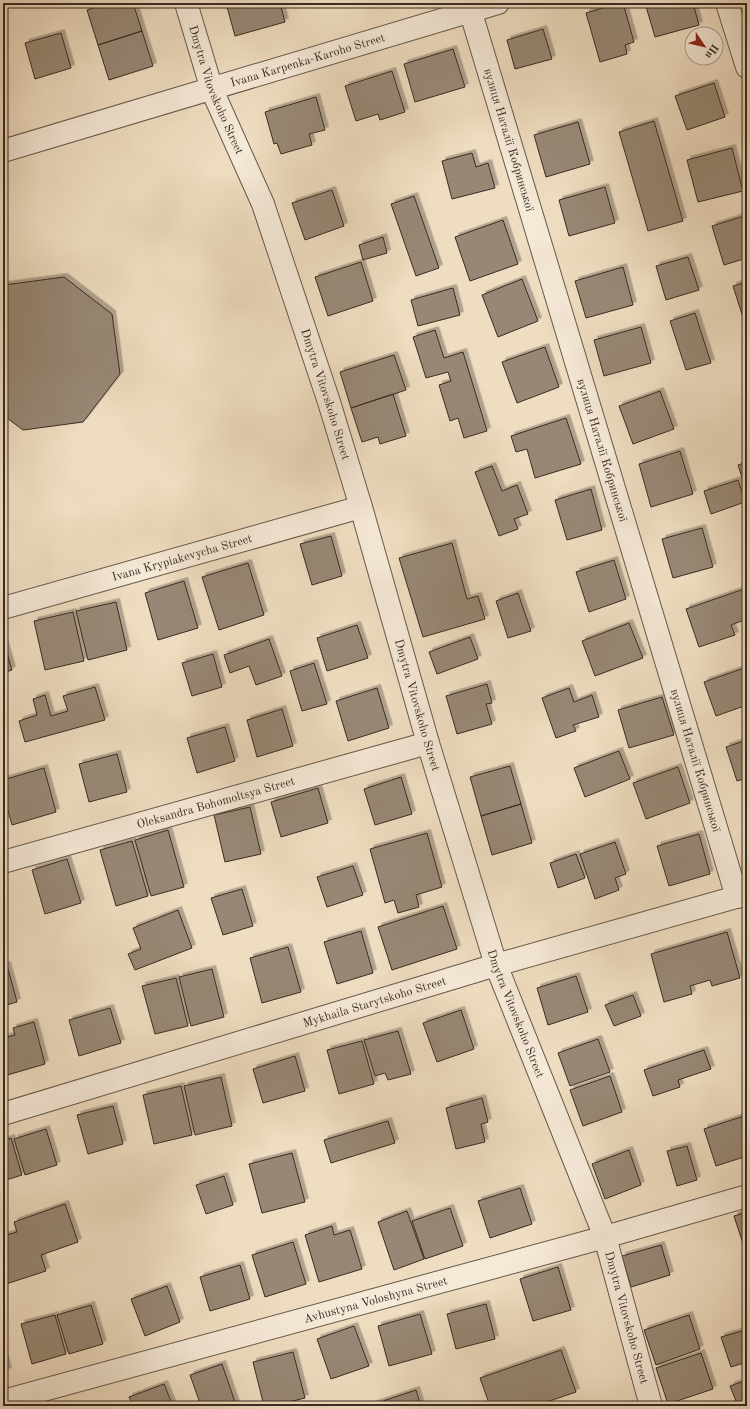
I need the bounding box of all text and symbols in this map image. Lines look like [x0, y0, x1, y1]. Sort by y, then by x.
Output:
street label: Dmytra Vitovskoho Street [186, 24, 245, 156]
north arrow [684, 26, 724, 66]
street label: Ivana Karpenka-Karoho Street [229, 32, 387, 90]
text: Пн [702, 42, 720, 60]
street label: вулиця Наталії Кобринської [481, 67, 536, 214]
street label: Dmytra Vitovskoho Street [298, 328, 351, 461]
street label: вулиця Наталії Кобринської [574, 378, 629, 524]
street label: Ivana Krypiakevycha Street [111, 533, 254, 584]
street label: Dmytra Vitovskoho Street [392, 638, 441, 773]
street label: вулиця Наталії Кобринської [668, 688, 722, 834]
street label: Oleksandra Bohomoltsya Street [136, 776, 296, 831]
street label: Dmytra Vitovskoho Street [485, 948, 546, 1080]
street label: Mykhaila Starytskoho Street [302, 975, 448, 1030]
street label: Dmytra Vitovskoho Street [602, 1250, 650, 1385]
street label: Avhustyna Voloshyna Street [303, 1275, 449, 1326]

